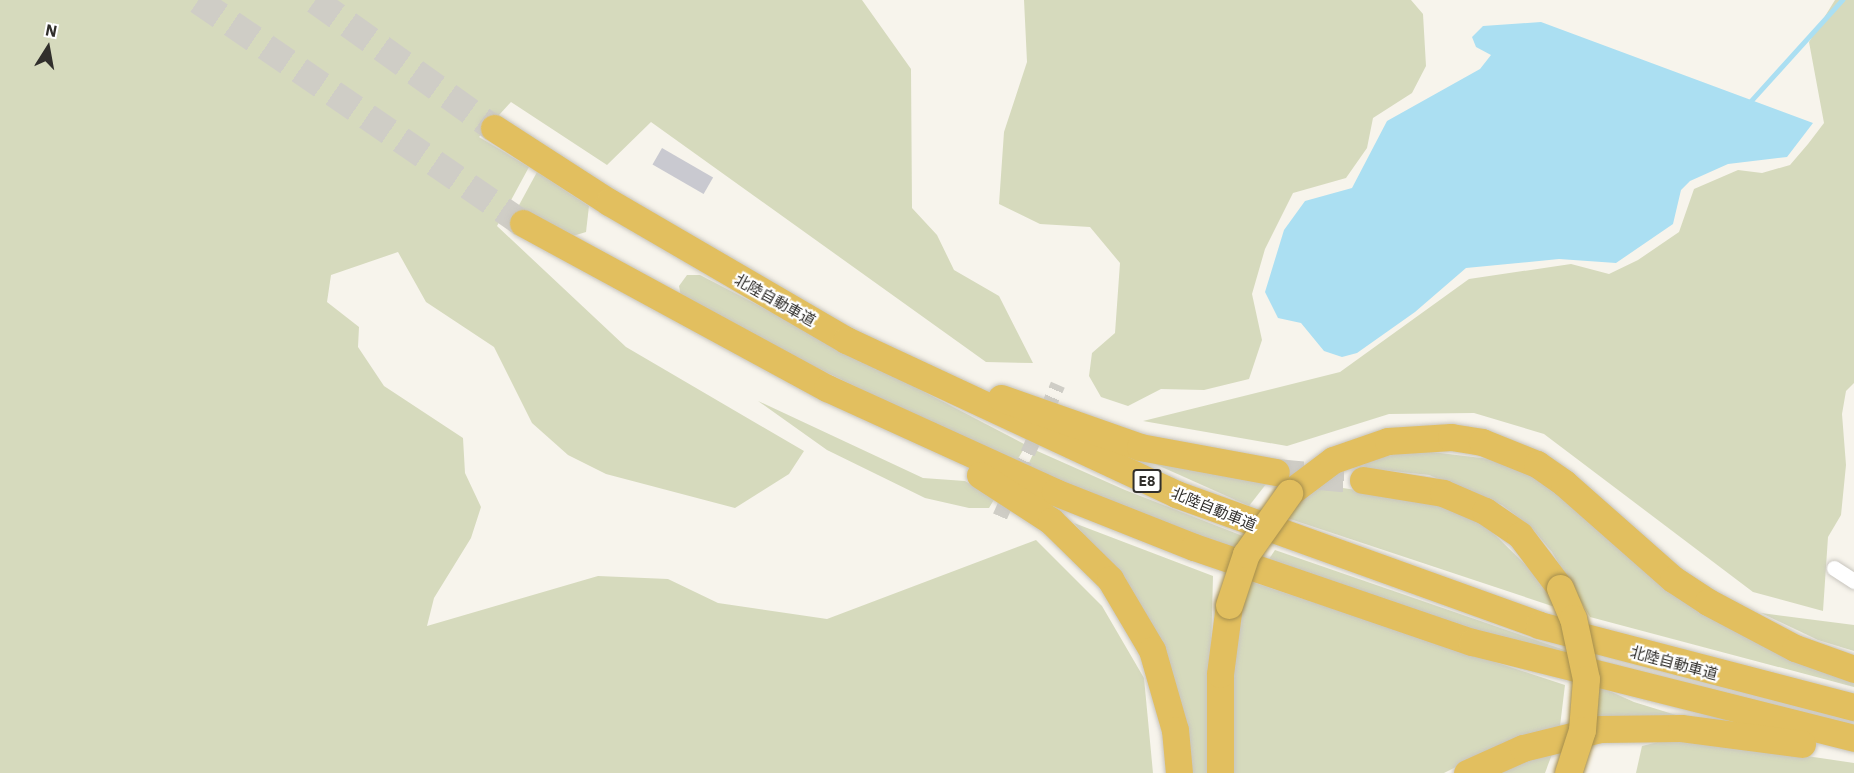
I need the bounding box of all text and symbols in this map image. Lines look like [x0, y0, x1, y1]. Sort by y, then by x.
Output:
north arrow [18, 18, 78, 78]
text: N [44, 19, 59, 41]
street label: 北陸自動車道 [731, 270, 819, 330]
road number: E8 [1132, 470, 1162, 492]
street label: 北陸自動車道 [1169, 484, 1259, 534]
street label: 北陸自動車道 [1628, 643, 1720, 683]

